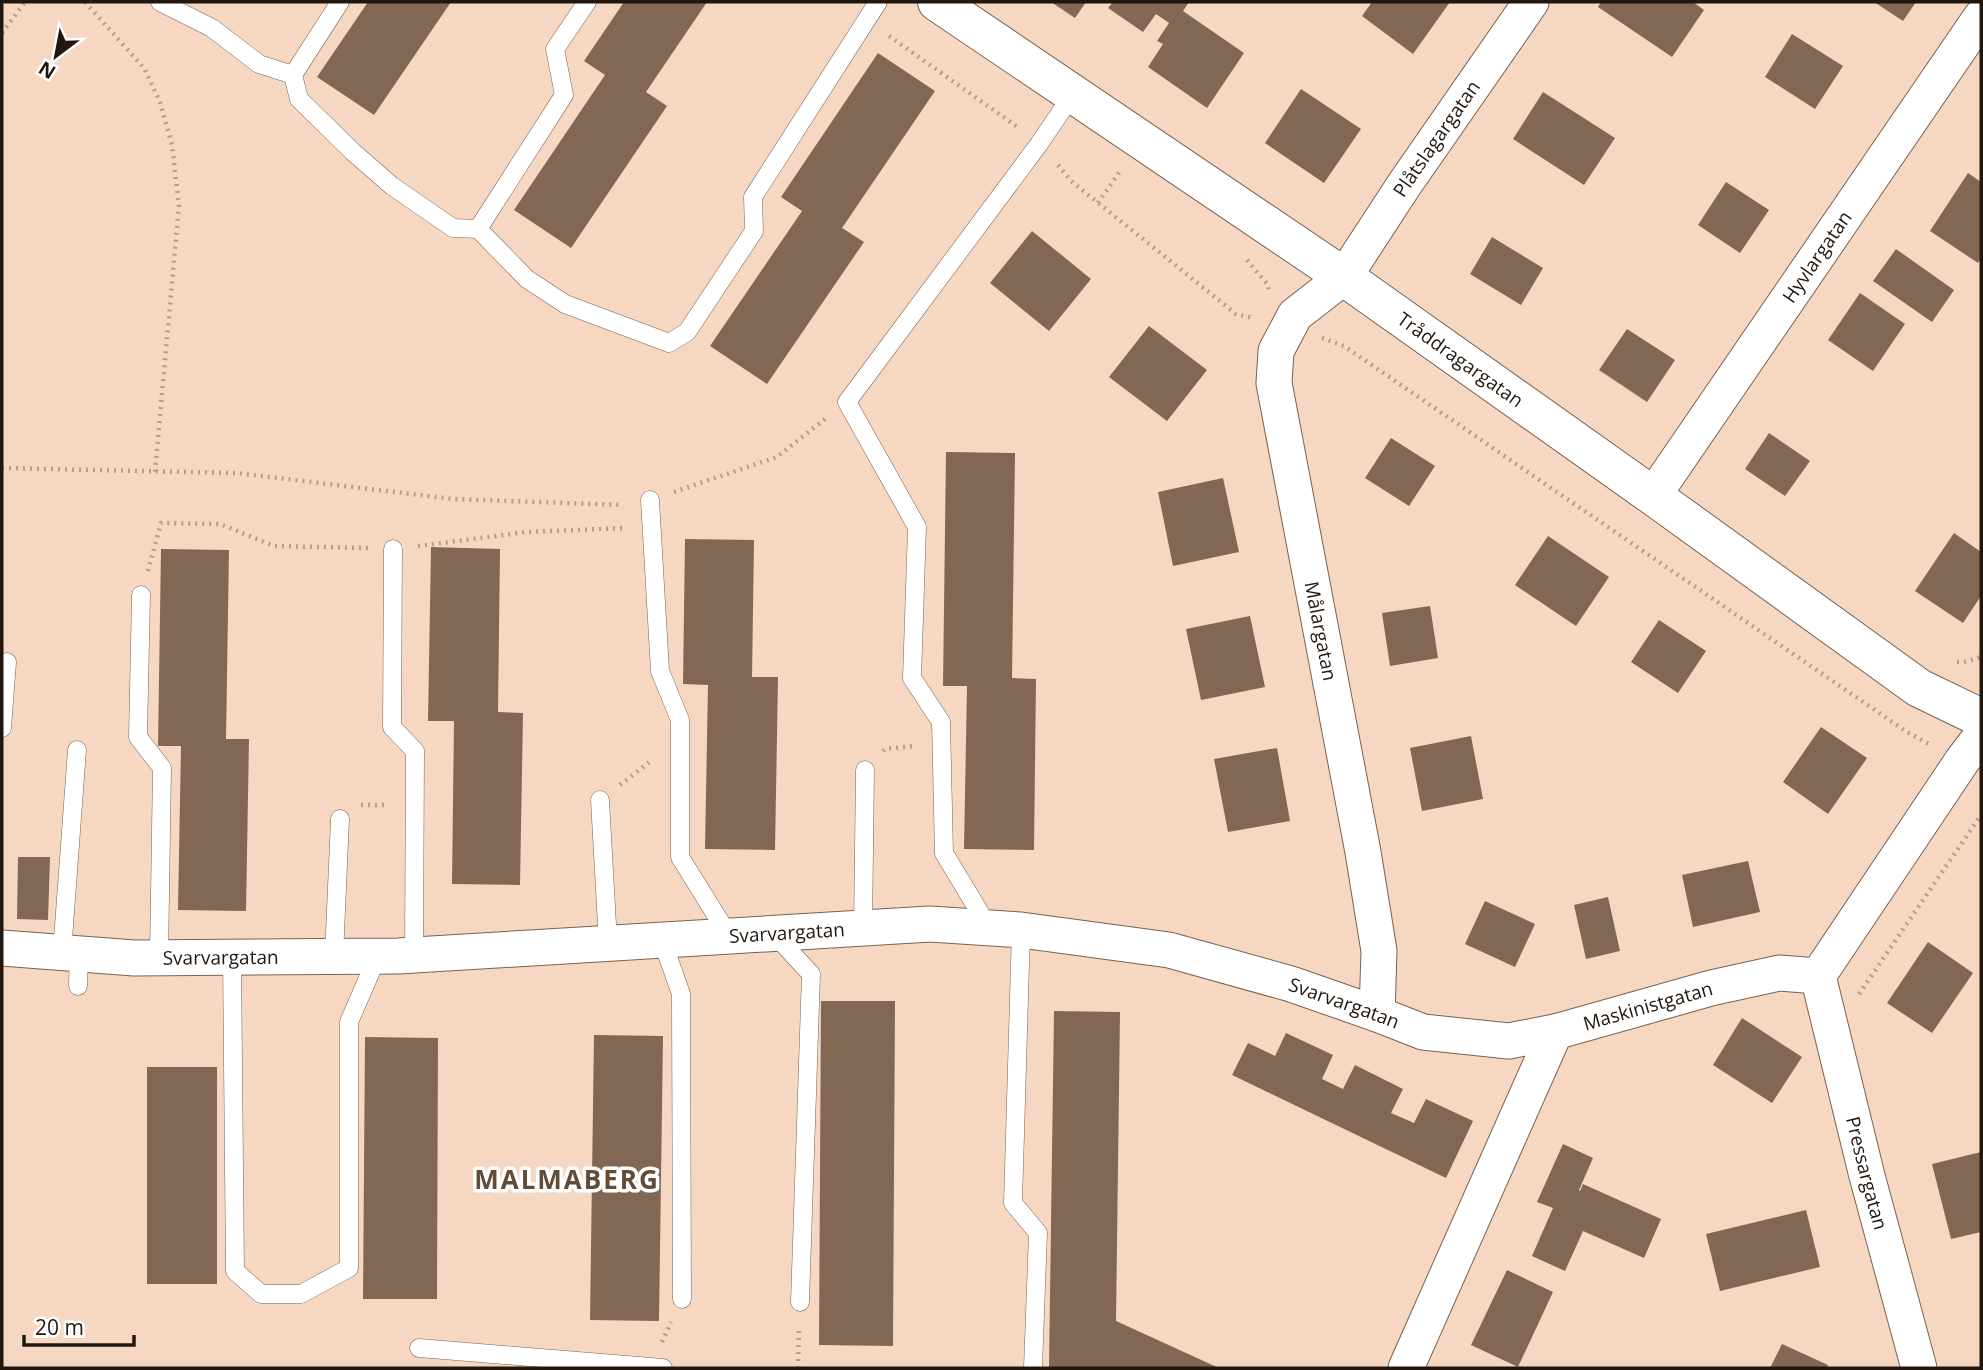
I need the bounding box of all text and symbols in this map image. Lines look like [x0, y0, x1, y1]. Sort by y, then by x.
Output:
north arrow [21, 21, 91, 91]
text: N [34, 55, 60, 86]
street label: Plåtslagargatan [1387, 75, 1486, 202]
street label: Hyvlargatan [1776, 206, 1858, 308]
street label: Tråddragargatan [1392, 306, 1529, 413]
street label: Målargatan [1299, 579, 1343, 683]
street label: Svarvargatan [728, 916, 846, 949]
street label: Svarvargatan [163, 944, 279, 971]
street label: Svarvargatan [1285, 971, 1403, 1035]
street label: Maskinistgatan [1580, 975, 1716, 1036]
street label: Pressargatan [1840, 1114, 1894, 1233]
district label: MALMABERG [474, 1161, 660, 1197]
scale bar [24, 1304, 135, 1348]
text: 20 m [35, 1313, 84, 1341]

